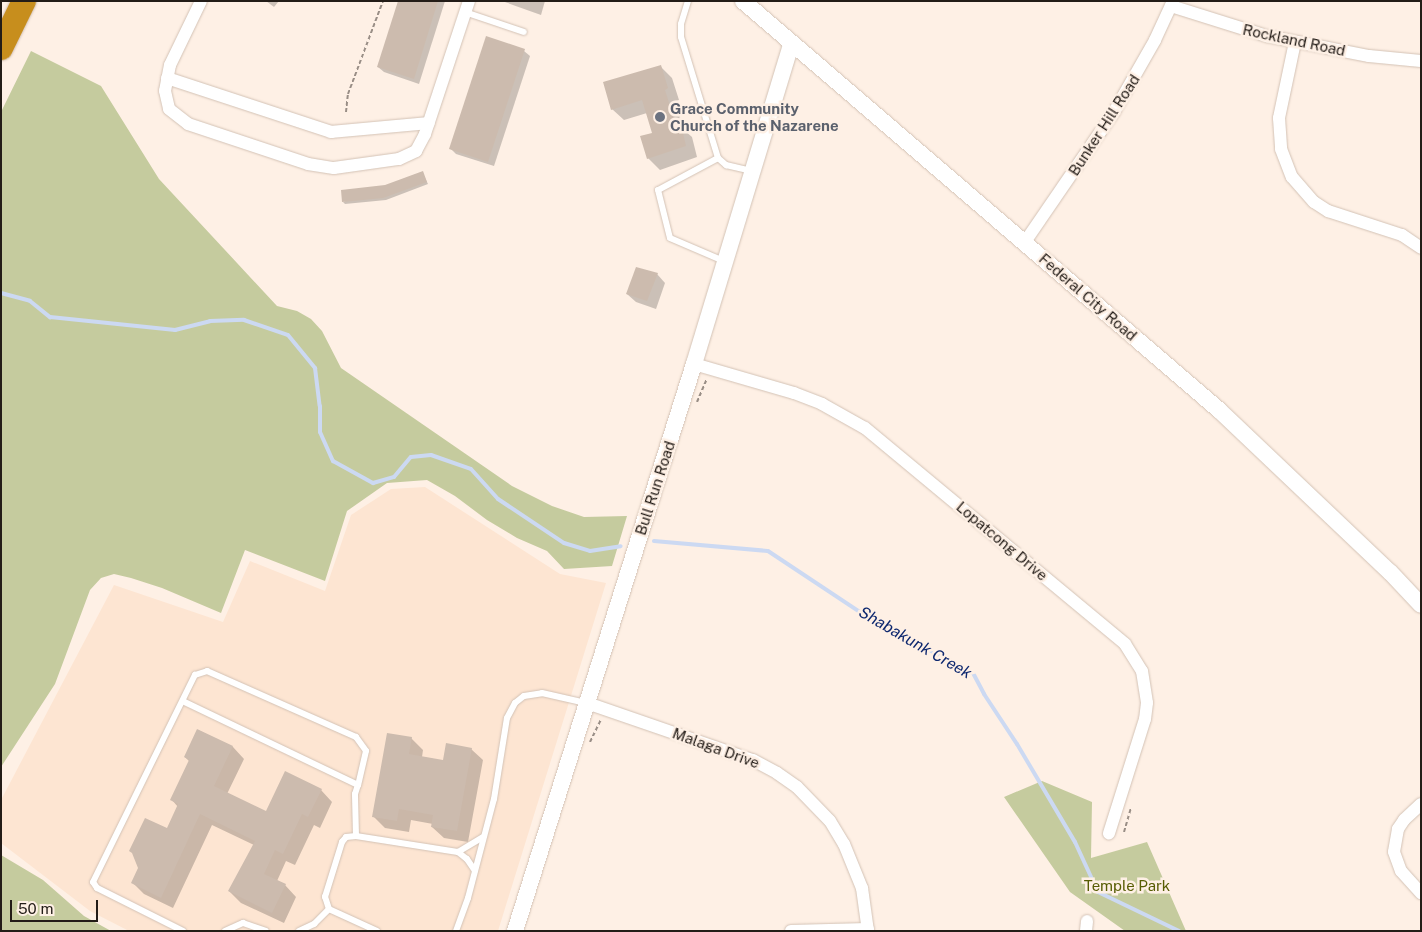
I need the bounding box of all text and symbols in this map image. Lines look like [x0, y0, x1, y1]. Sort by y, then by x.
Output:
street label: Rockland Road [1241, 20, 1347, 60]
street label: Bunker Hill Road [1065, 71, 1143, 179]
place label: Grace Community Church of the Nazarene [670, 99, 839, 134]
marker: Grace Community Church of the Nazarene [654, 111, 666, 123]
street label: Federal City Road [1035, 250, 1141, 344]
street label: Bull Run Road [631, 439, 679, 537]
street label: Lopatcong Drive [953, 498, 1051, 584]
water label: Shabakunk Creek [855, 603, 975, 683]
street label: Malaga Drive [670, 724, 762, 772]
park label: Temple Park [1084, 877, 1170, 895]
scale bar [12, 890, 100, 922]
text: 50 m [18, 900, 53, 917]

